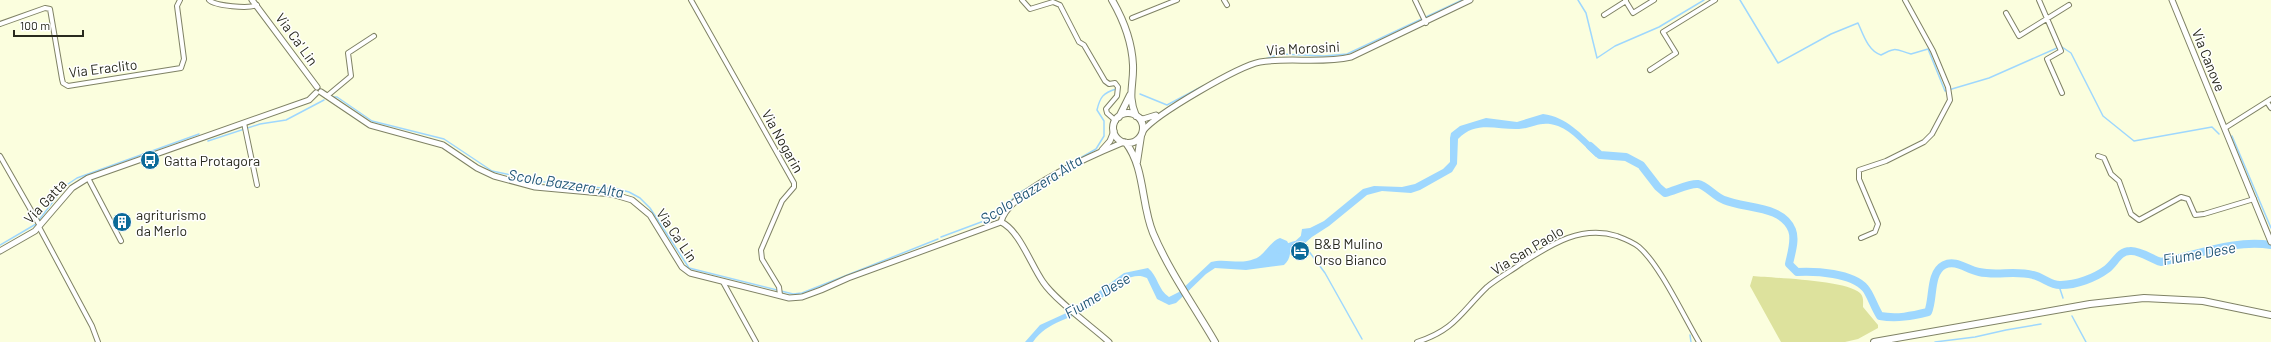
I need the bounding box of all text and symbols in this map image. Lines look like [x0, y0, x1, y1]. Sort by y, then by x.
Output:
street label: Via Ca' Lin [272, 9, 322, 69]
scale bar [14, 12, 83, 38]
text: 100 m [20, 18, 50, 32]
street label: Via Canove [2189, 26, 2229, 94]
street label: Via Morosini [1266, 38, 1340, 58]
street label: Via Eraclito [68, 55, 138, 81]
street label: Via Nogarin [759, 106, 807, 176]
bus stop icon: Gatta Protagora [139, 149, 161, 171]
water label: Scolo Bazzera Alta [977, 150, 1085, 228]
place label: Gatta Protagora [164, 152, 260, 169]
water label: Scolo Bazzera Alta [507, 165, 625, 201]
street label: Via Gatta [20, 175, 70, 227]
street label: Via Ca' Lin [653, 205, 701, 265]
place label: agriturismo da Merlo [136, 206, 206, 239]
building icon: agriturismo da Merlo [111, 211, 133, 233]
street label: Via San Paolo [1488, 222, 1566, 278]
place label: B&B Mulino Orso Bianco [1314, 235, 1387, 268]
water label: Fiume Dese [2161, 238, 2237, 268]
hotel icon: B&B Mulino Orso Bianco [1289, 240, 1311, 262]
water label: Fiume Dese [1061, 268, 1133, 322]

